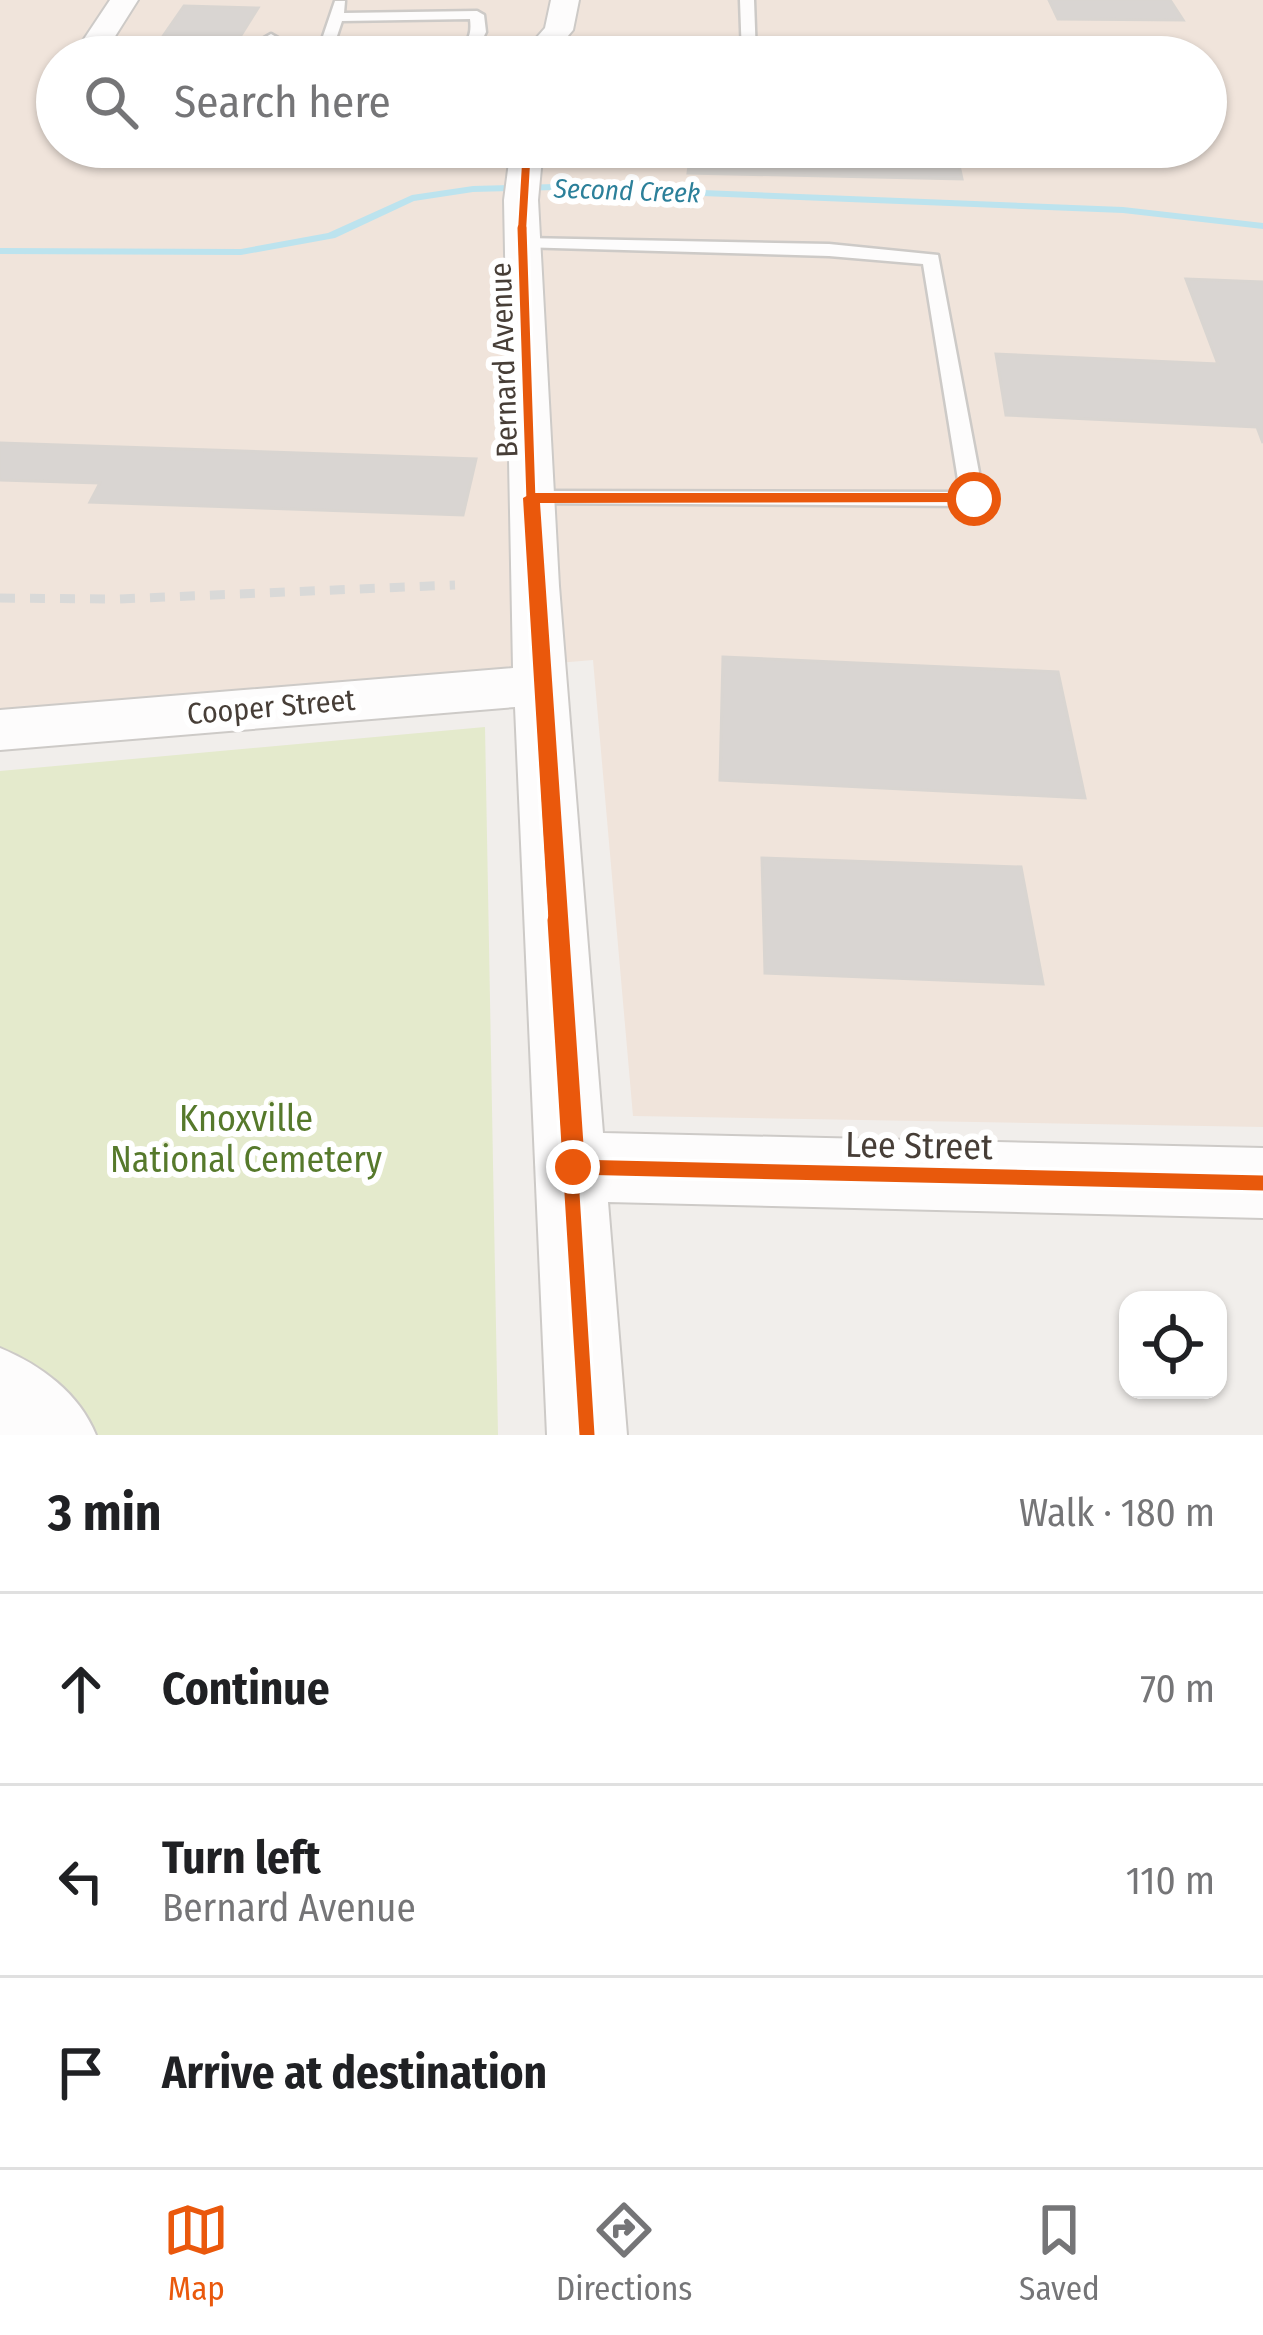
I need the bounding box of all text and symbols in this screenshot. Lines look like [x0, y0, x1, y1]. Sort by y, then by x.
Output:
search box [36, 36, 1227, 168]
icon: search [78, 69, 144, 135]
text: Search here [174, 75, 391, 129]
water label: Second Creek [552, 172, 701, 210]
street label: Bernard Avenue [483, 262, 525, 458]
route start [947, 472, 1001, 526]
street label: Cooper Street [186, 682, 357, 732]
park label: Knoxville National Cemetery [110, 1097, 382, 1182]
street label: Lee Street [845, 1123, 993, 1169]
route end [546, 1140, 600, 1194]
map controls [1119, 1291, 1227, 1399]
button: locate [1119, 1291, 1227, 1399]
text: 3 min [48, 1482, 162, 1544]
text: Walk · 180 m [1019, 1490, 1215, 1536]
icon: ahead [48, 1656, 114, 1722]
text: Continue [162, 1662, 330, 1716]
text: 70 m [1140, 1666, 1215, 1712]
text: Turn left [162, 1831, 321, 1885]
icon: left [48, 1848, 114, 1914]
text: 110 m [1126, 1858, 1215, 1904]
text: Bernard Avenue [162, 1885, 416, 1931]
icon: arrive [48, 2040, 114, 2106]
text: Arrive at destination [162, 2046, 547, 2100]
tab: Map [163, 2197, 229, 2309]
tab: Directions [556, 2197, 692, 2309]
tab: Saved [1019, 2197, 1100, 2309]

